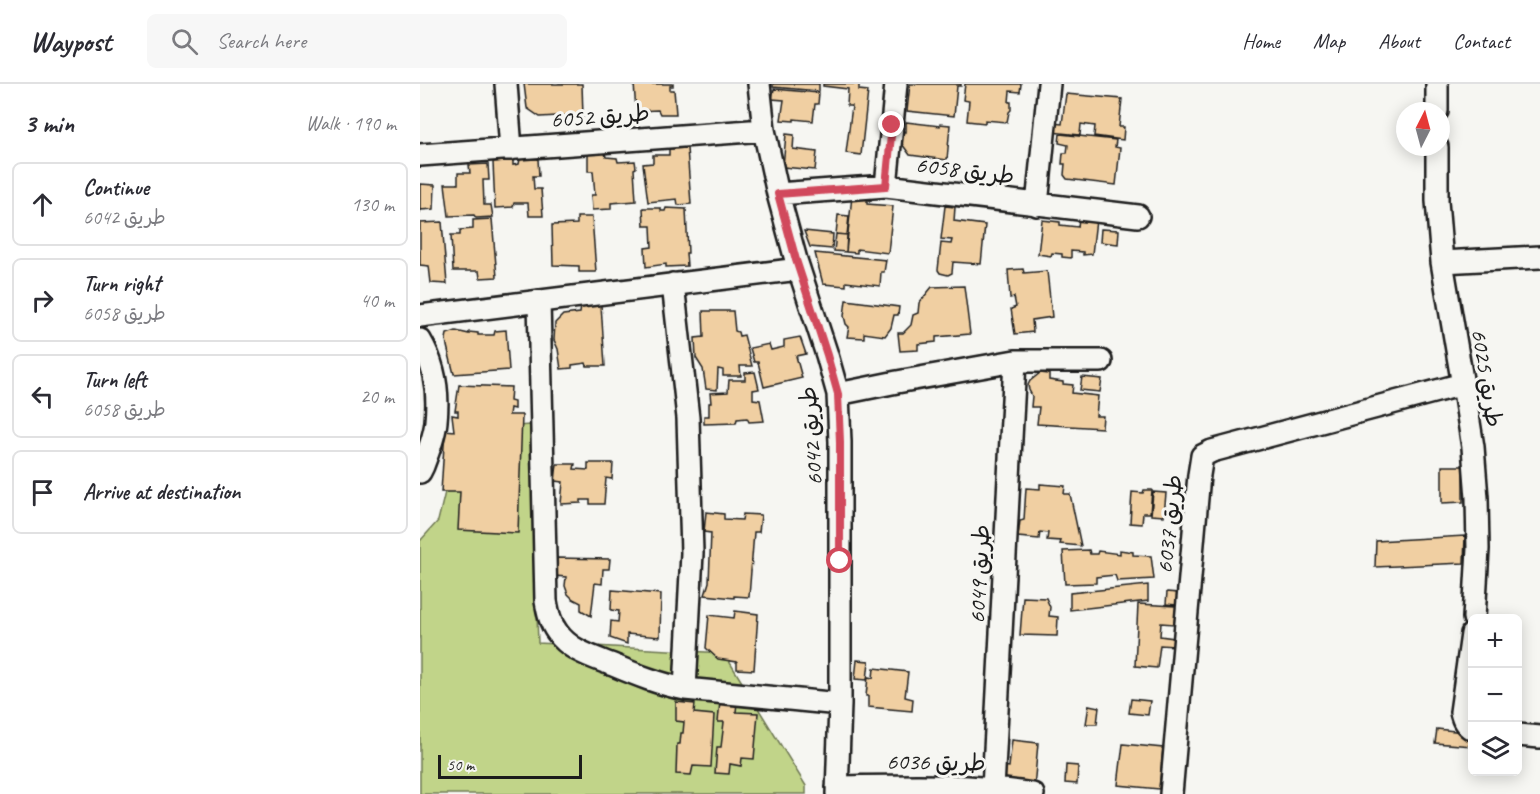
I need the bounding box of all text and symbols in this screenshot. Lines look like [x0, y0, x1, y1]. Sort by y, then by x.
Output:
search box [147, 14, 567, 68]
text: Waypost [30, 24, 111, 59]
icon: search [168, 25, 201, 58]
text: Search here [216, 27, 306, 55]
text: Home [1242, 28, 1280, 54]
text: Map [1313, 28, 1345, 54]
text: About [1378, 28, 1420, 54]
text: Contact [1453, 28, 1510, 54]
street label: طريق 6052 [549, 98, 651, 134]
north arrow [1396, 102, 1450, 156]
text: 3 min [24, 107, 74, 140]
text: Walk · 190 m [306, 111, 396, 136]
route end [878, 111, 904, 137]
street label: طريق 6058 [914, 149, 1016, 191]
text: Continue [83, 174, 149, 202]
icon: ahead [26, 188, 59, 221]
text: 130 m [351, 192, 394, 217]
text: طريق 6042 [83, 205, 166, 230]
text: Turn right [83, 270, 160, 298]
icon: right [26, 284, 59, 317]
text: 40 m [360, 288, 394, 313]
text: طريق 6058 [83, 301, 166, 326]
street label: طريق 6025 [1464, 327, 1510, 429]
text: Turn left [83, 366, 147, 394]
icon: left [26, 380, 59, 413]
text: 20 m [360, 384, 394, 409]
street label: طريق 6042 [793, 385, 829, 487]
text: طريق 6058 [83, 397, 166, 422]
street label: طريق 6037 [1149, 473, 1189, 575]
icon: arrive [26, 476, 59, 509]
text: Arrive at destination [83, 478, 240, 506]
street label: طريق 6049 [961, 524, 997, 624]
route start [826, 547, 852, 573]
map controls [1468, 614, 1522, 776]
button: + [1468, 614, 1522, 668]
button: − [1468, 668, 1522, 722]
button: layers [1468, 722, 1522, 776]
street label: طريق 6036 [886, 746, 986, 778]
scale bar [438, 752, 582, 780]
text: 50 m [447, 755, 474, 775]

